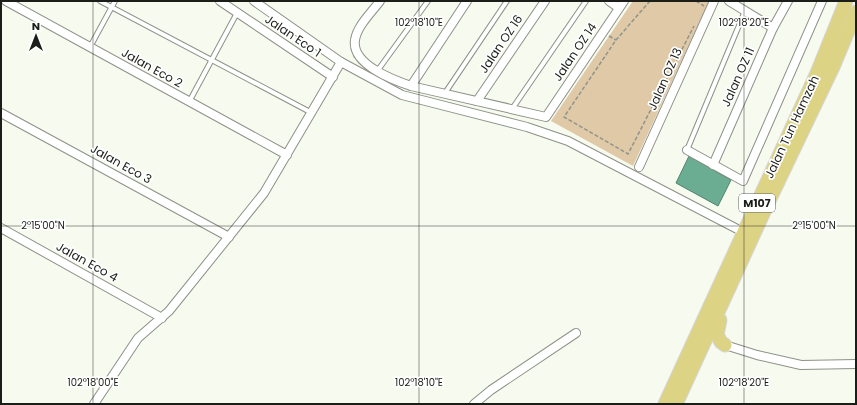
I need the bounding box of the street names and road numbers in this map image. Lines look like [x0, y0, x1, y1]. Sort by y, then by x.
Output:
street label: Jalan Eco 1 [262, 10, 325, 61]
street label: Jalan OZ 16 [475, 11, 526, 76]
street label: Jalan OZ 14 [549, 19, 601, 84]
street label: Jalan Eco 2 [119, 44, 186, 91]
street label: Jalan OZ 11 [717, 44, 758, 109]
street label: Jalan OZ 13 [643, 45, 686, 113]
street label: Jalan Tun Hamzah [760, 73, 823, 181]
street label: Jalan Eco 3 [87, 140, 155, 187]
road number: M107 [739, 194, 775, 212]
street label: Jalan Eco 4 [53, 238, 122, 286]

